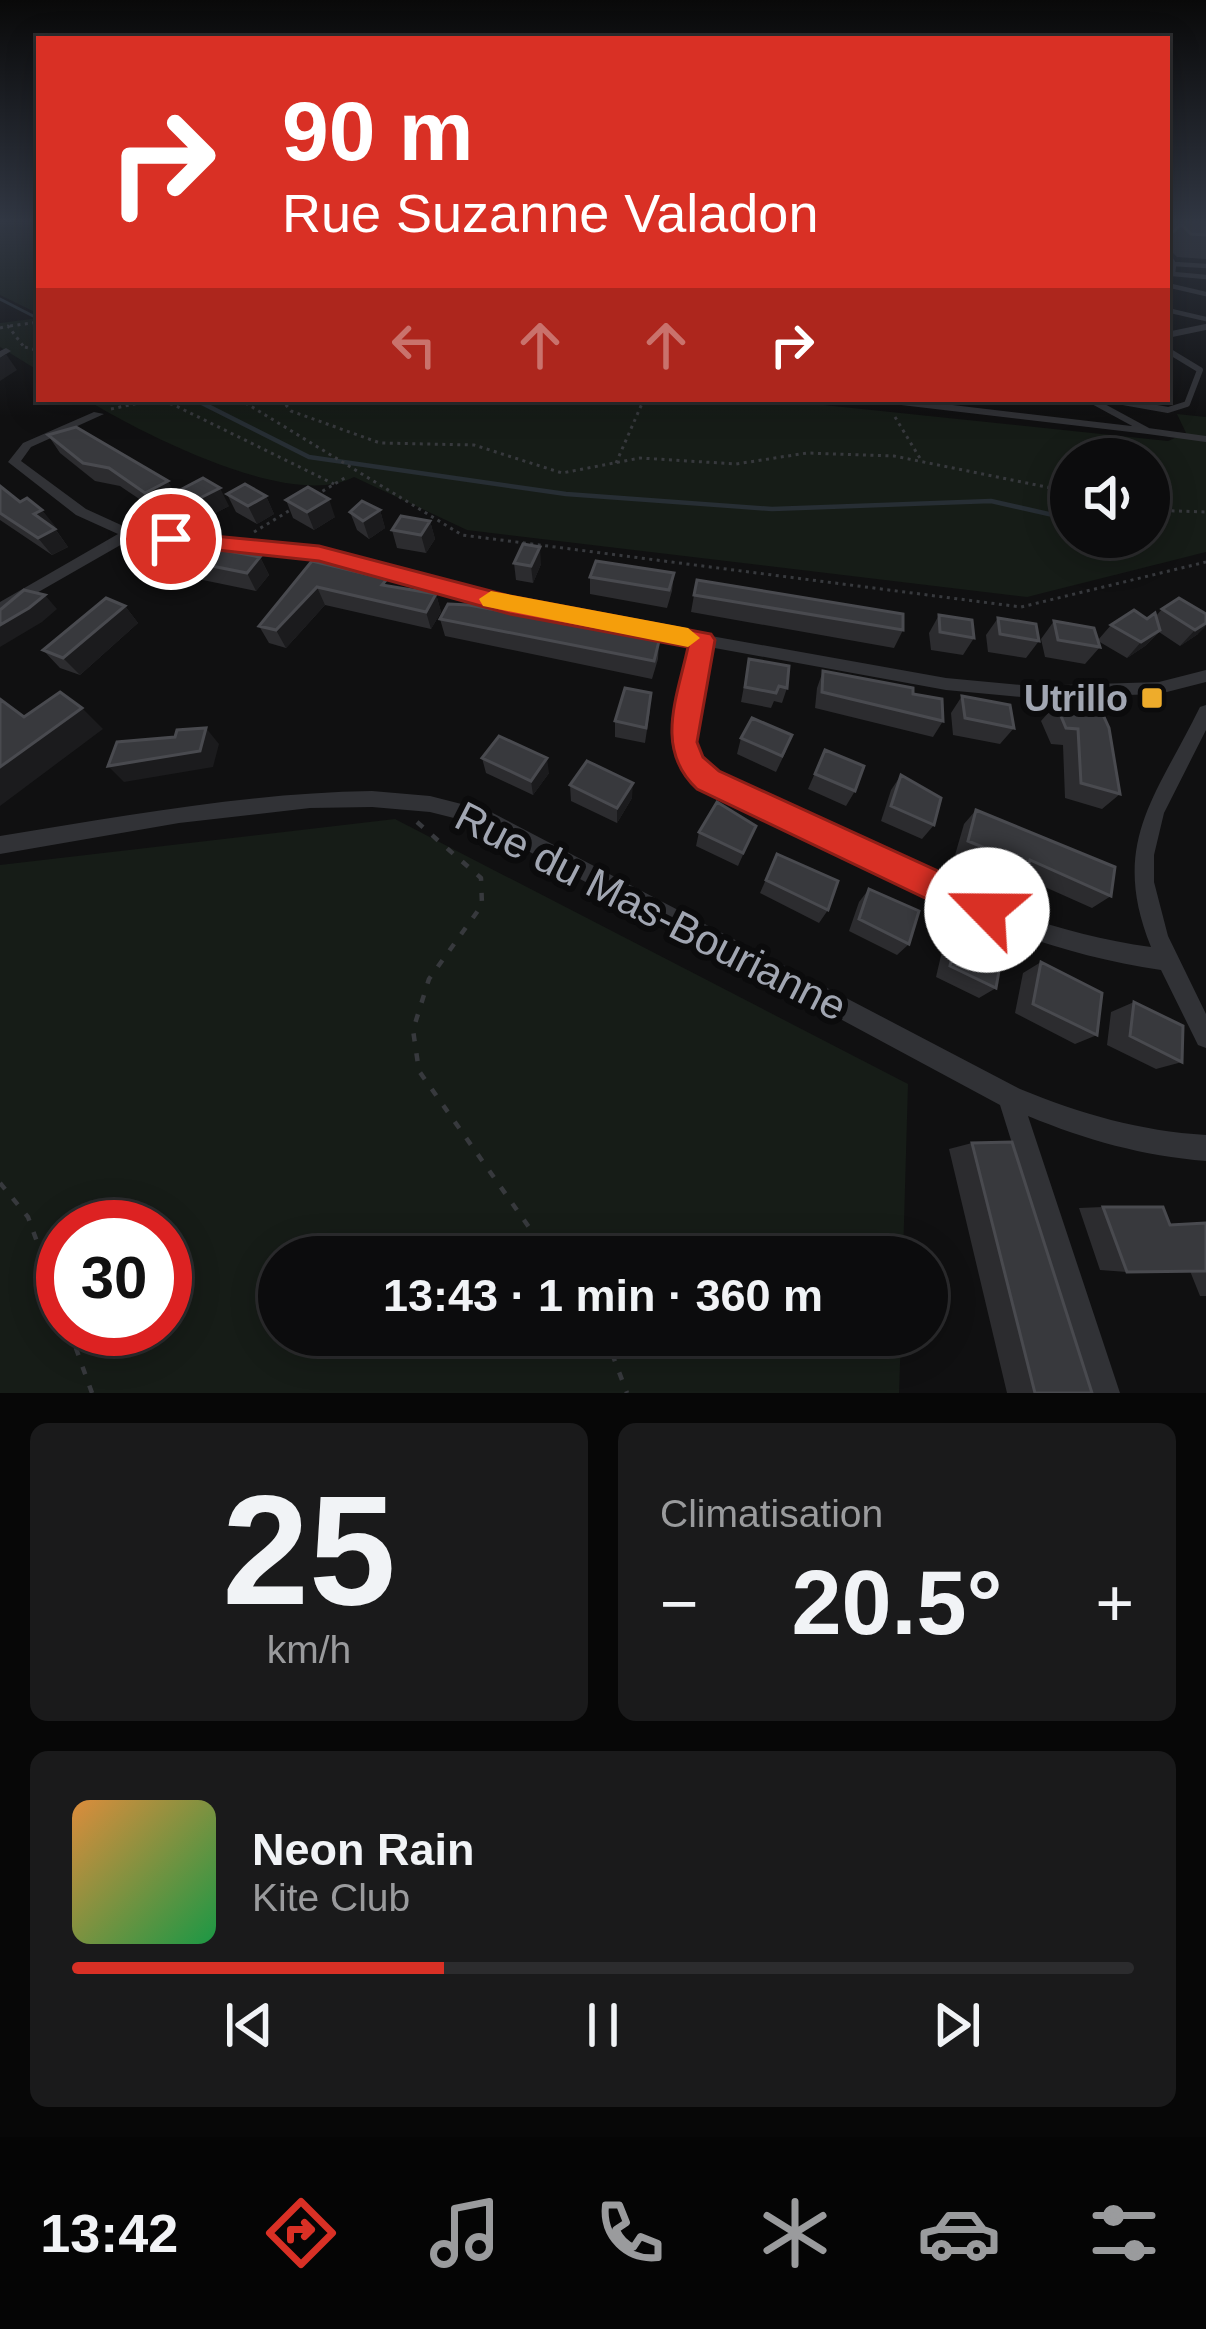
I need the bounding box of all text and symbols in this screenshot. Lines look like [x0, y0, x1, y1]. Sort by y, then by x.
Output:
icon: right [84, 84, 240, 240]
text: 90 m [282, 84, 473, 178]
text: Rue Suzanne Valadon [282, 183, 818, 243]
icon: left [381, 312, 447, 378]
icon: ahead [507, 312, 573, 378]
icon: ahead [633, 312, 699, 378]
icon: right [759, 312, 825, 378]
map controls [1050, 438, 1170, 558]
button: sound [1050, 438, 1170, 558]
pin [120, 488, 222, 590]
icon: arrive [138, 506, 204, 572]
place label: Utrillo [1024, 678, 1128, 719]
marker: Utrillo [1139, 685, 1165, 711]
street label: Rue du Mas-Bourianne [448, 792, 854, 1030]
position arrow [924, 847, 1050, 973]
speed limit sign: 30 [36, 1200, 192, 1356]
text: 13:43 · 1 min · 360 m [383, 1270, 823, 1321]
text: 25 [222, 1463, 396, 1637]
text: Climatisation [660, 1492, 883, 1535]
text: 20.5° [791, 1553, 1003, 1653]
text: − [660, 1566, 699, 1640]
text: + [1095, 1566, 1134, 1640]
text: km/h [267, 1628, 351, 1671]
text: Neon Rain [252, 1824, 475, 1875]
text: Kite Club [252, 1876, 410, 1919]
icon: previous [216, 1992, 282, 2058]
icon: pause [570, 1992, 636, 2058]
icon: next [924, 1992, 990, 2058]
icon: directions [259, 2191, 343, 2275]
icon: music [423, 2191, 507, 2275]
icon: phone [588, 2191, 672, 2275]
icon: climate [753, 2191, 837, 2275]
icon: car [917, 2191, 1001, 2275]
icon: filters [1082, 2191, 1166, 2275]
text: 13:42 [40, 2203, 178, 2263]

